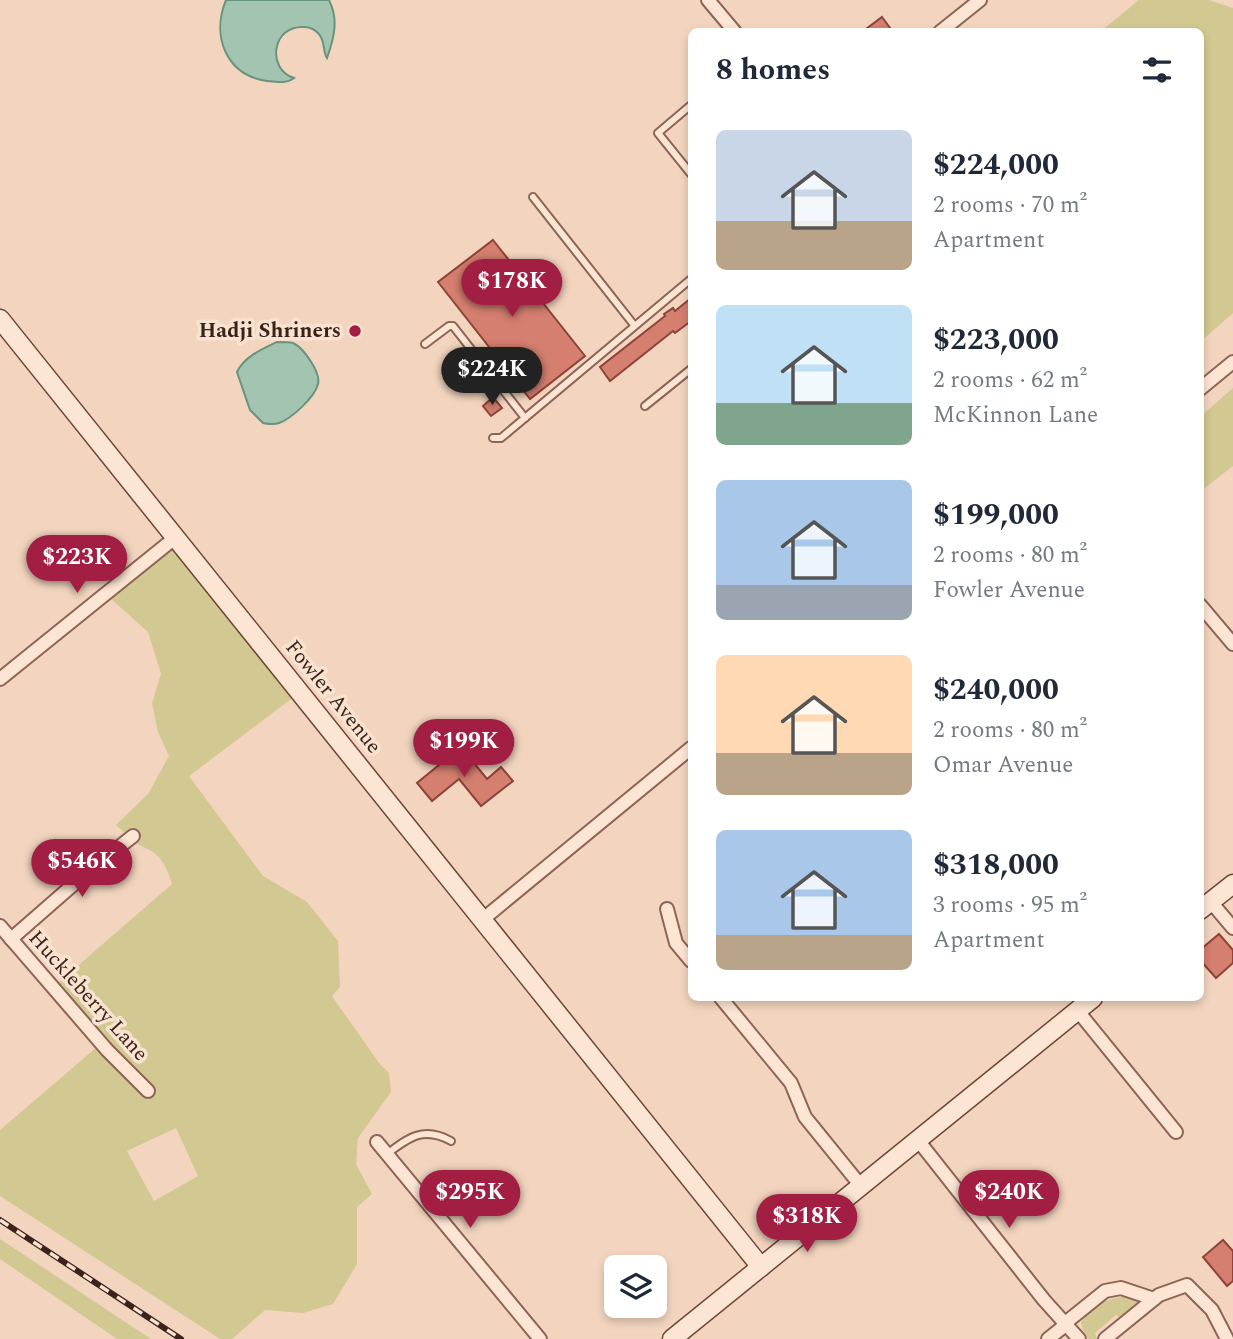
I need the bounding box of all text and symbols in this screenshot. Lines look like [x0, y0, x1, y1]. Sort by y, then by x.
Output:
text: 8 homes [716, 47, 830, 93]
icon: filters [1138, 51, 1176, 89]
text: $224,000 [933, 142, 1059, 188]
icon: home [772, 158, 856, 242]
text: 2 rooms · 70 m² [933, 188, 1087, 223]
text: Apartment [933, 223, 1045, 258]
pin: $178K [463, 260, 561, 319]
text: $178K [477, 264, 547, 299]
place label: Hadji Shriners [199, 315, 341, 347]
text: $223,000 [933, 317, 1059, 363]
marker: Hadji Shriners [347, 323, 363, 339]
icon: home [772, 333, 856, 417]
pin: $224K [443, 348, 541, 407]
text: $224K [457, 352, 527, 387]
text: 2 rooms · 62 m² [933, 363, 1087, 398]
text: McKinnon Lane [933, 398, 1098, 433]
text: $199,000 [933, 492, 1059, 538]
icon: home [772, 508, 856, 592]
pin: $223K [28, 536, 126, 595]
text: 2 rooms · 80 m² [933, 538, 1087, 573]
text: $223K [42, 540, 112, 575]
text: Fowler Avenue [933, 573, 1085, 608]
street label: Fowler Avenue [277, 633, 389, 761]
text: $240,000 [933, 667, 1059, 713]
icon: home [772, 683, 856, 767]
text: 2 rooms · 80 m² [933, 713, 1087, 748]
pin: $199K [415, 720, 513, 779]
text: $199K [429, 724, 499, 759]
text: Omar Avenue [933, 748, 1073, 783]
pin: $546K [33, 839, 131, 899]
text: $318,000 [933, 842, 1059, 888]
text: $546K [47, 844, 117, 879]
icon: home [772, 858, 856, 942]
text: 3 rooms · 95 m² [933, 888, 1087, 923]
street label: Huckleberry Lane [20, 923, 156, 1069]
text: Apartment [933, 923, 1045, 958]
pin: $295K [421, 1170, 519, 1230]
pin: $240K [960, 1170, 1058, 1230]
text: $295K [435, 1175, 505, 1210]
text: $240K [974, 1175, 1044, 1210]
pin: $318K [758, 1194, 856, 1254]
text: $318K [772, 1199, 842, 1234]
map controls [604, 1255, 667, 1318]
button: layers [604, 1255, 667, 1318]

